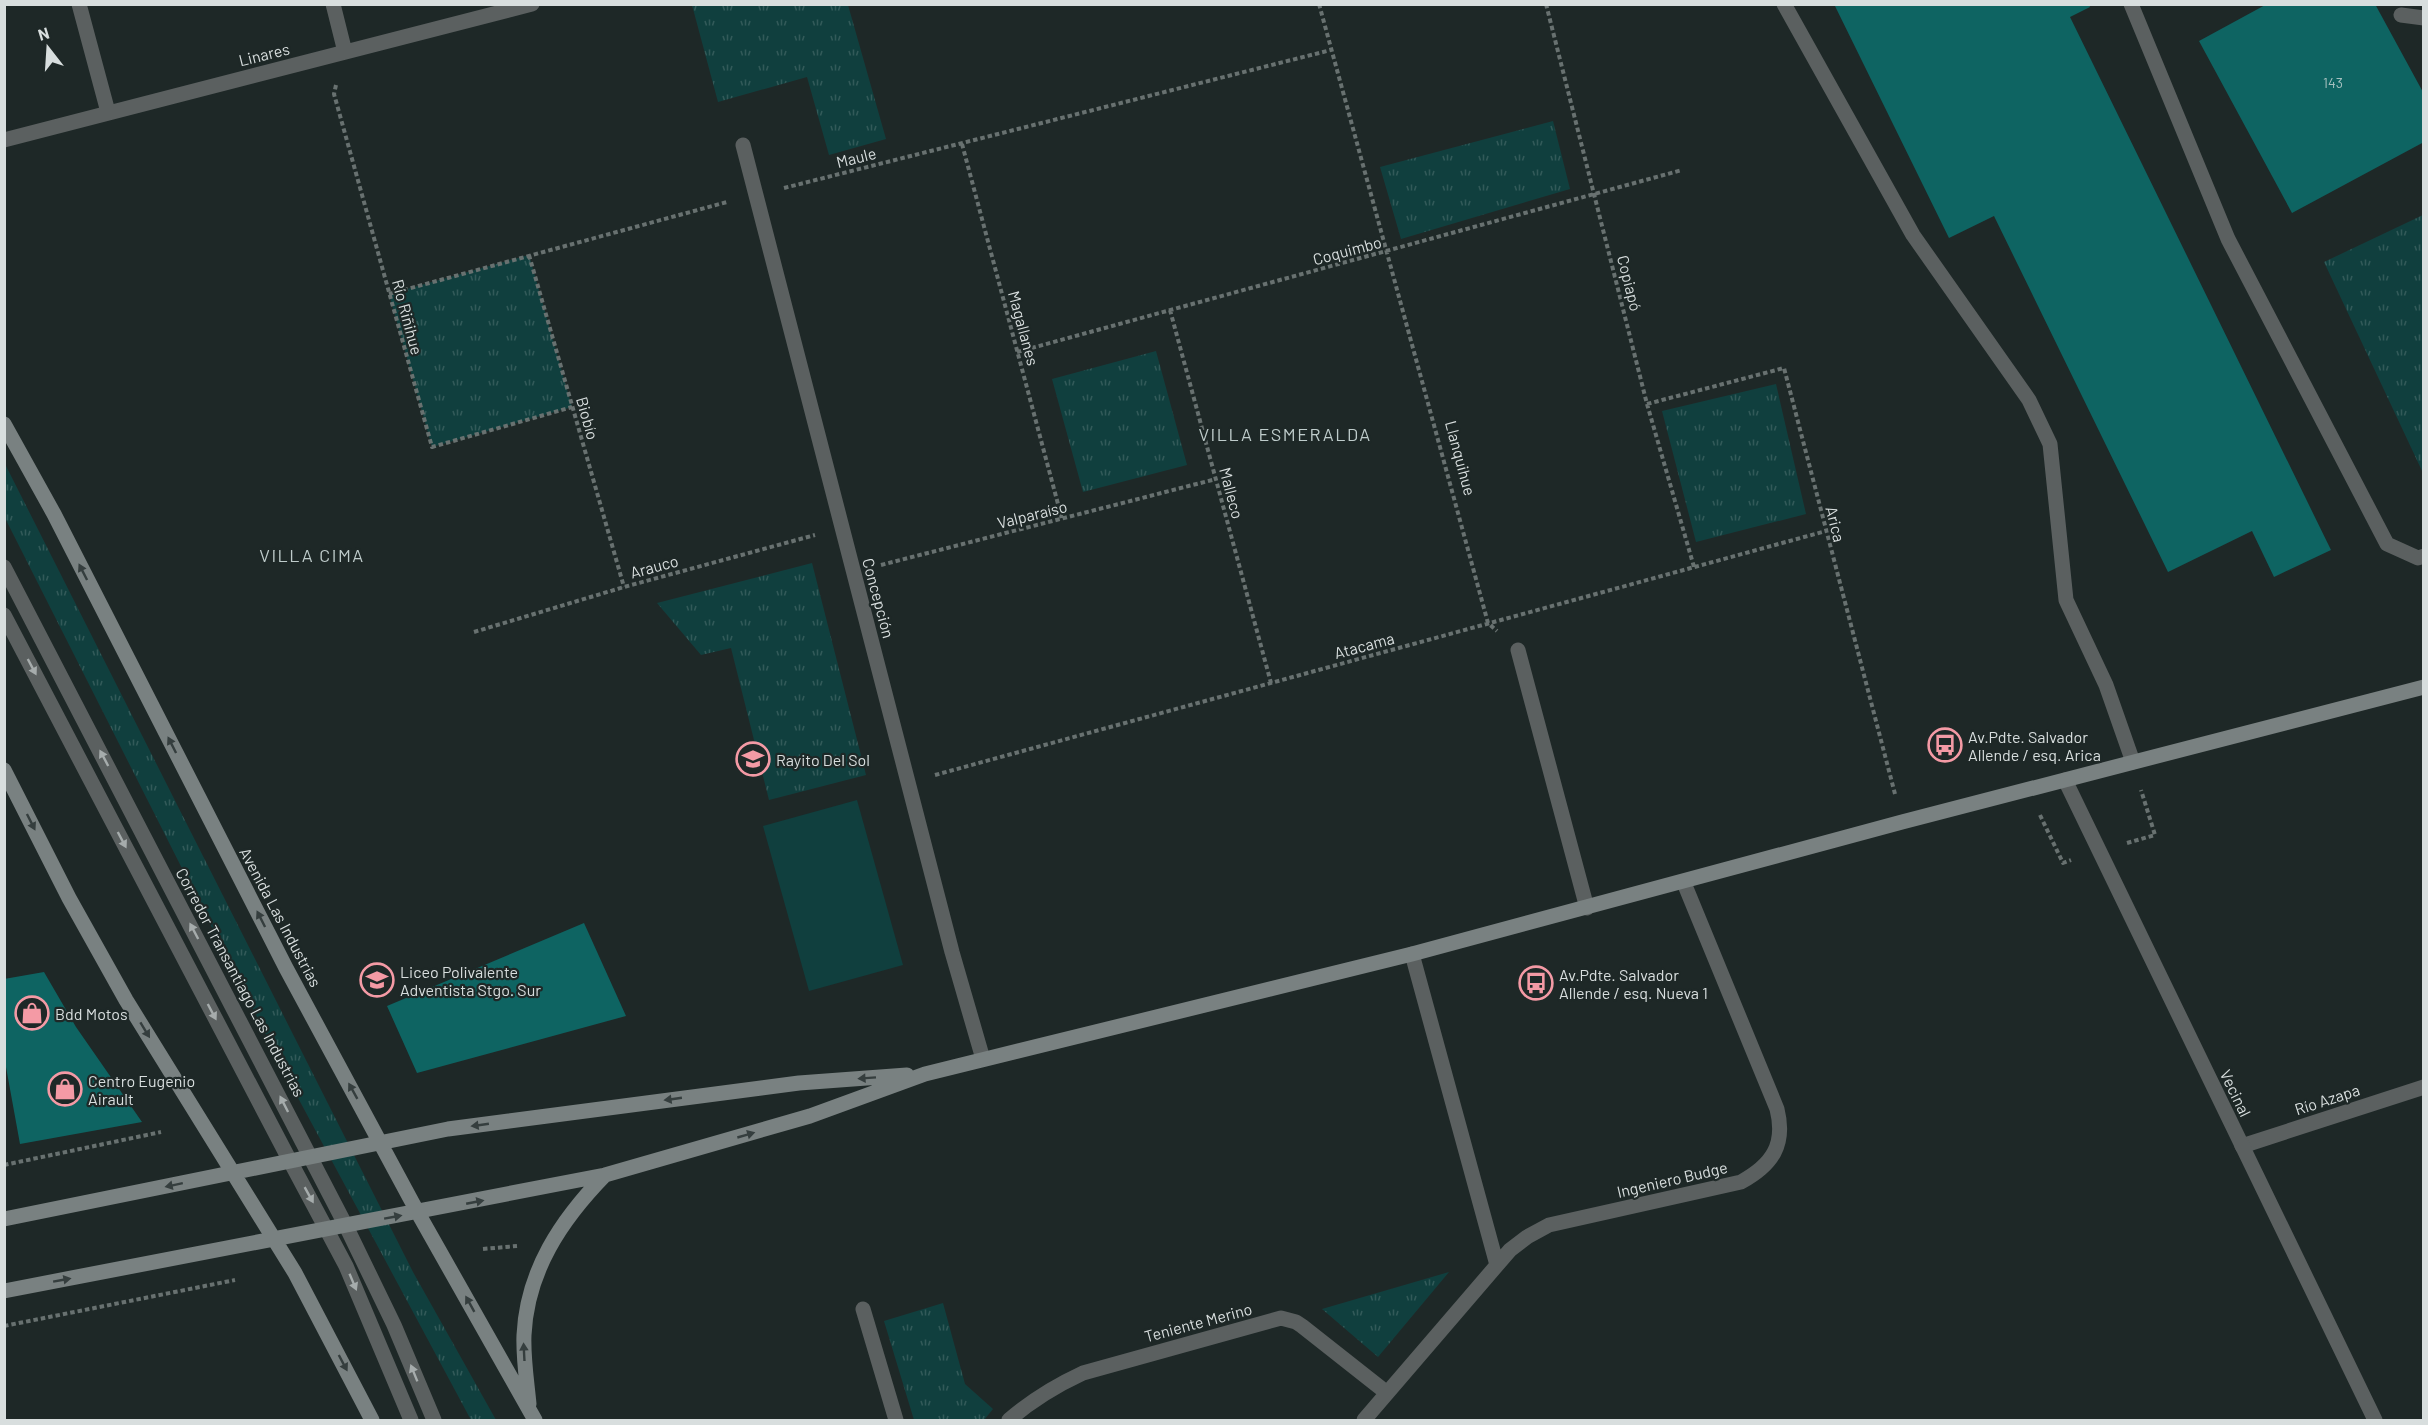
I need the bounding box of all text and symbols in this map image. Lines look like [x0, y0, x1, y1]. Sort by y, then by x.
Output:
north arrow [18, 18, 78, 78]
text: N [36, 23, 51, 44]
street label: Linares [237, 39, 291, 69]
house number: 143 [2323, 74, 2343, 91]
street label: Maule [834, 143, 878, 171]
street label: Coquimbo [1311, 232, 1383, 268]
street label: Copiapó [1614, 253, 1646, 313]
street label: Río Riñihue [389, 277, 427, 357]
street label: Magallanes [1005, 289, 1043, 367]
street label: Biobío [573, 394, 603, 442]
street label: Llanquihue [1442, 418, 1480, 498]
district label: VILLA ESMERALDA [1198, 423, 1372, 445]
street label: Malleco [1216, 465, 1248, 521]
street label: Valparaíso [995, 496, 1069, 532]
street label: Arica [1822, 504, 1850, 544]
district label: VILLA CIMA [259, 544, 365, 566]
street label: Arauco [628, 550, 680, 582]
street label: Concepción [859, 556, 899, 640]
one-way arrow [79, 563, 88, 580]
street label: Atacama [1332, 628, 1396, 662]
one-way arrow [27, 658, 36, 675]
bus stop icon: Av.Pdte. Salvador Allende / esq. Arica [1927, 727, 1963, 763]
place label: Av.Pdte. Salvador Allende / esq. Arica [1968, 727, 2101, 764]
one-way arrow [167, 737, 177, 754]
school or university icon: Rayito Del Sol [735, 741, 771, 777]
one-way arrow [99, 750, 109, 767]
place label: Rayito Del Sol [776, 750, 870, 769]
one-way arrow [26, 814, 35, 831]
one-way arrow [117, 831, 127, 848]
street label: Avenida Las Industrias [236, 844, 326, 990]
street label: Corredor Transantiago Las Industrias [172, 864, 310, 1100]
one-way arrow [256, 910, 266, 927]
one-way arrow [189, 923, 199, 940]
school or university icon: Liceo Polivalente Adventista Stgo. Sur [359, 962, 395, 998]
place label: Liceo Polivalente Adventista Stgo. Sur [400, 962, 541, 999]
bus stop icon: Av.Pdte. Salvador Allende / esq. Nueva 1 [1518, 965, 1554, 1001]
place label: Av.Pdte. Salvador Allende / esq. Nueva 1 [1559, 965, 1708, 1002]
shop icon: Bdd Motos [14, 995, 50, 1031]
place label: Bdd Motos [55, 1004, 128, 1023]
one-way arrow [208, 1004, 217, 1021]
one-way arrow [139, 1022, 150, 1038]
street label: Vecinal [2216, 1066, 2256, 1120]
shop icon: Centro Eugenio Airault [47, 1071, 83, 1107]
place label: Centro Eugenio Airault [88, 1071, 195, 1108]
one-way arrow [857, 1073, 876, 1083]
street label: Río Azapa [2292, 1080, 2362, 1118]
one-way arrow [348, 1082, 358, 1099]
one-way arrow [664, 1095, 683, 1104]
one-way arrow [280, 1096, 289, 1113]
one-way arrow [470, 1120, 489, 1130]
one-way arrow [737, 1130, 755, 1139]
street label: Ingeniero Budge [1615, 1157, 1729, 1201]
one-way arrow [165, 1181, 184, 1190]
one-way arrow [304, 1187, 314, 1204]
one-way arrow [466, 1197, 485, 1206]
one-way arrow [384, 1212, 403, 1221]
one-way arrow [348, 1274, 358, 1292]
one-way arrow [53, 1276, 72, 1285]
one-way arrow [465, 1295, 475, 1312]
street label: Teniente Merino [1142, 1298, 1254, 1346]
one-way arrow [520, 1342, 529, 1361]
one-way arrow [338, 1355, 348, 1372]
one-way arrow [409, 1364, 418, 1382]

